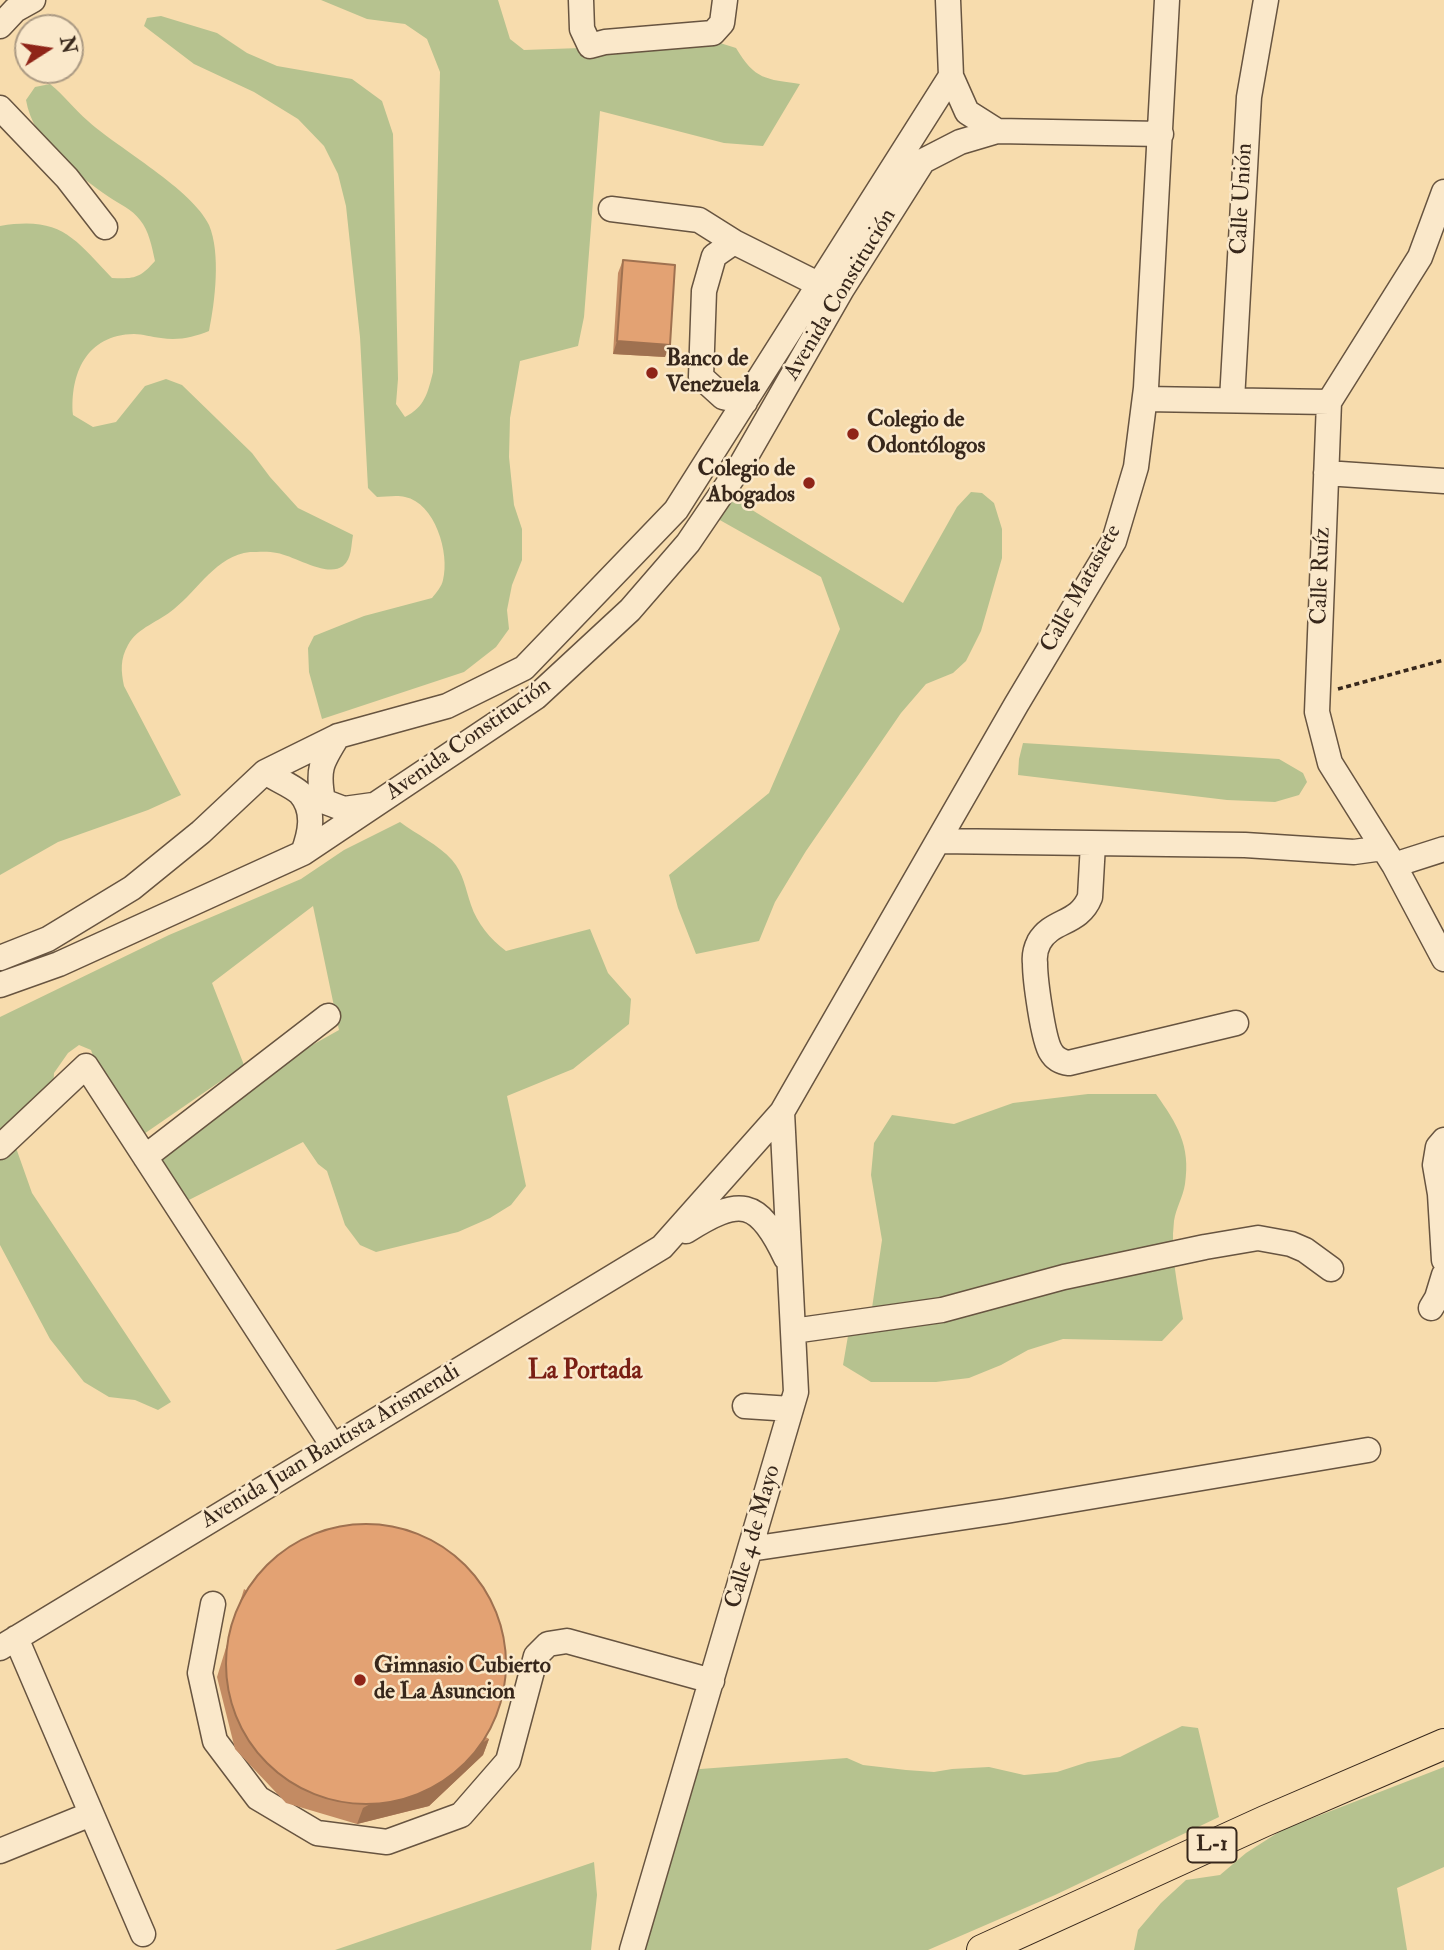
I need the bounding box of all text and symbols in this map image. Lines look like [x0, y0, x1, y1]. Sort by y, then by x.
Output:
north arrow [14, 14, 84, 84]
text: N [54, 34, 81, 56]
street label: Calle Unión [1226, 142, 1260, 256]
street label: Avenida Constitución [779, 204, 903, 386]
place label: Banco de Venezuela [666, 346, 759, 400]
marker: Banco de Venezuela [644, 365, 660, 381]
place label: Colegio de Odontólogos [867, 407, 985, 461]
marker: Colegio de Odontólogos [845, 426, 861, 442]
place label: Colegio de Abogados [698, 456, 795, 510]
marker: Colegio de Abogados [801, 475, 817, 491]
street label: Calle Matasiete [1036, 520, 1128, 658]
street label: Calle Ruíz [1307, 527, 1337, 625]
street label: Avenida Constitución [381, 673, 557, 807]
district label: La Portada [528, 1356, 642, 1388]
street label: Avenida Juan Bautista Arismendi [197, 1359, 465, 1535]
street label: Calle 4 de Mayo [720, 1462, 788, 1612]
place label: Gimnasio Cubierto de La Asuncion [374, 1653, 551, 1707]
marker: Gimnasio Cubierto de La Asuncion [352, 1672, 368, 1688]
road number: L-1 [1188, 1828, 1236, 1862]

